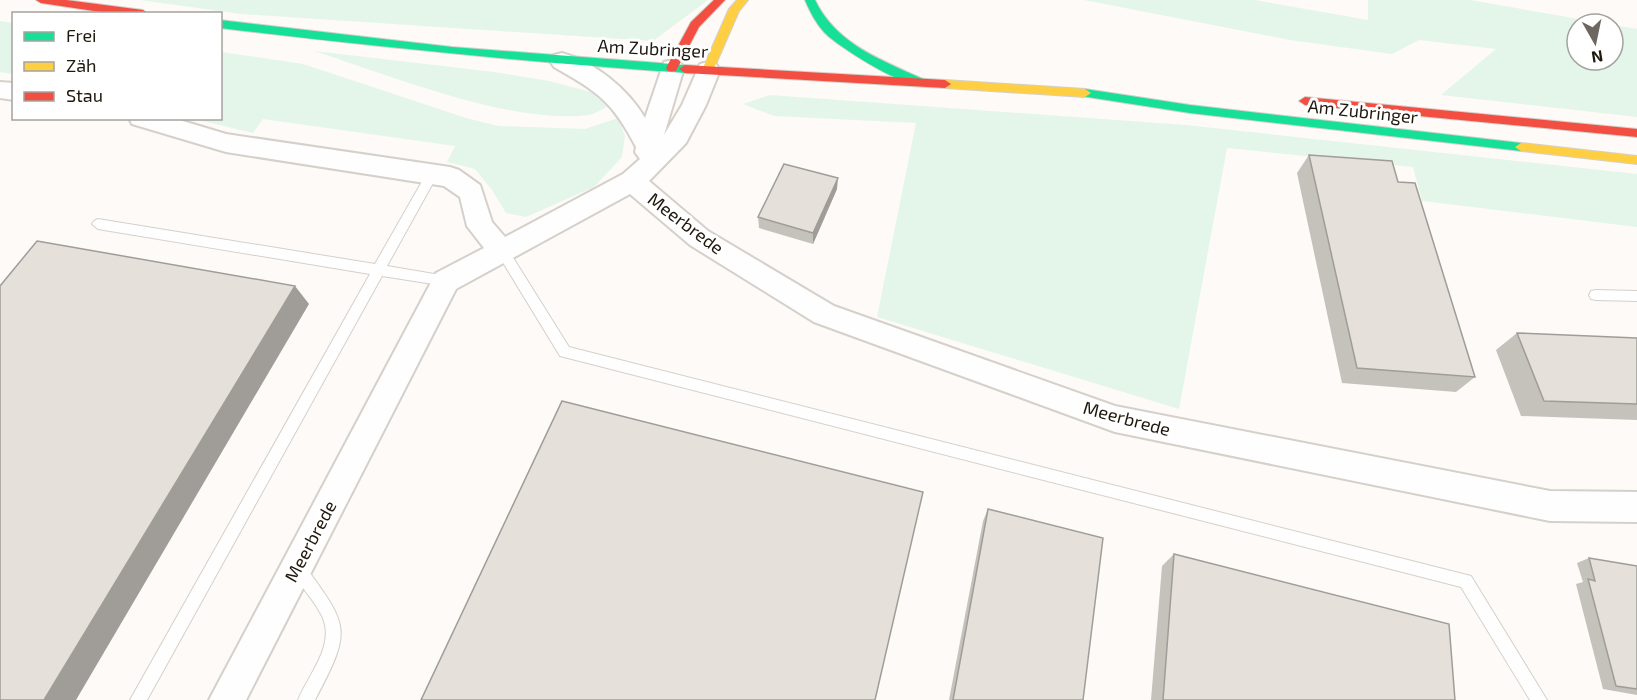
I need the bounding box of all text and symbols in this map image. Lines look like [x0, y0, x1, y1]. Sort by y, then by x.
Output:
legend [12, 12, 222, 120]
north arrow [1565, 12, 1625, 72]
text: Frei [66, 24, 97, 46]
street label: Am Zubringer [597, 34, 709, 62]
text: N [1590, 47, 1605, 68]
text: Zäh [66, 54, 97, 76]
text: Stau [66, 84, 103, 106]
street label: Am Zubringer [1307, 94, 1419, 128]
street label: Meerbrede [644, 187, 728, 259]
street label: Meerbrede [1081, 396, 1173, 440]
street label: Meerbrede [279, 496, 341, 586]

